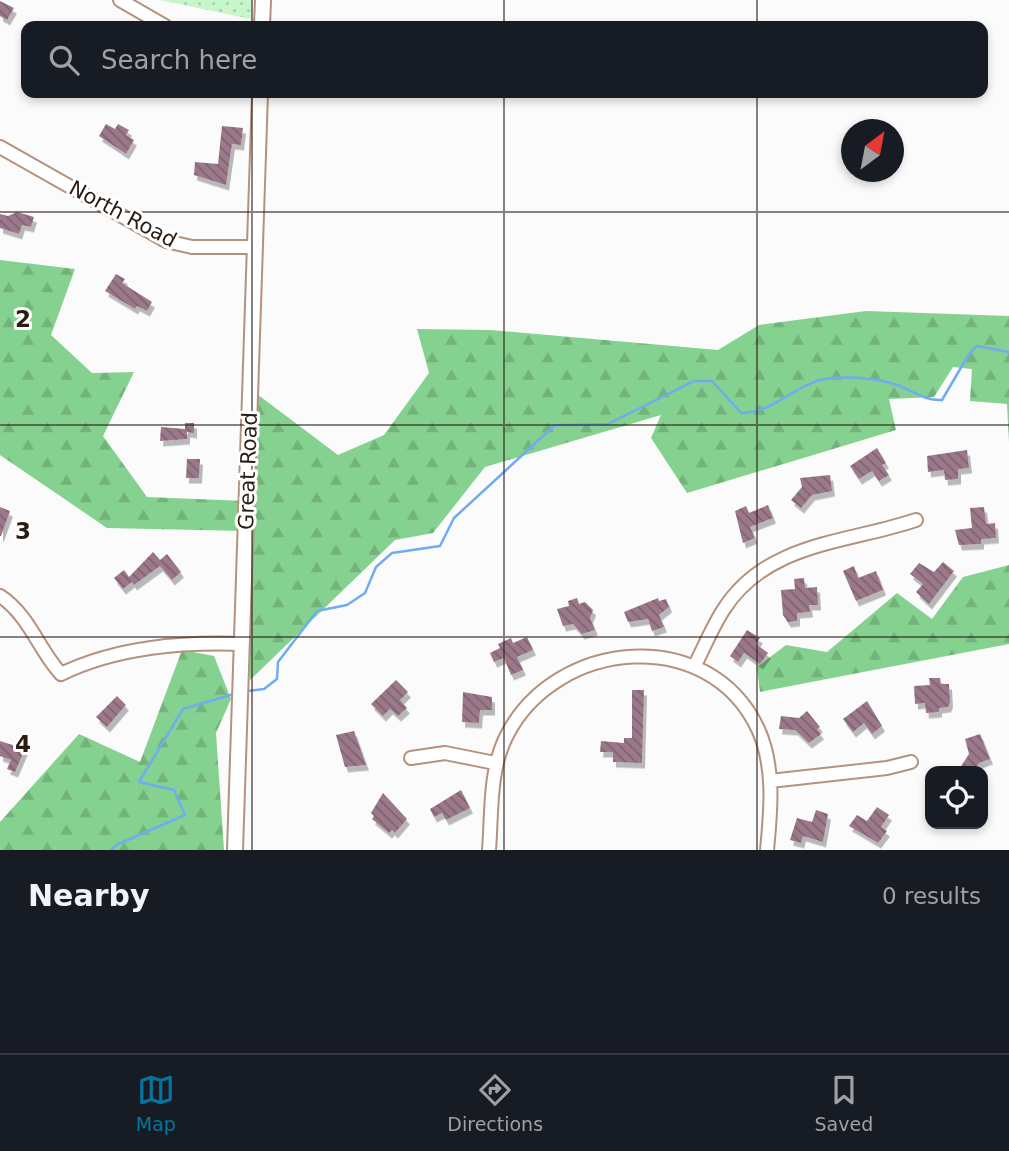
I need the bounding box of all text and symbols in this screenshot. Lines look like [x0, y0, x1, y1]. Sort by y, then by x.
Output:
search box [21, 21, 988, 98]
icon: search [45, 41, 83, 79]
text: Search here [101, 45, 257, 75]
north arrow [841, 119, 904, 182]
street label: North Road [65, 176, 181, 252]
text: 2 [15, 306, 31, 332]
street label: Great Road [234, 412, 262, 530]
text: 3 [15, 518, 31, 544]
text: 4 [15, 731, 31, 757]
map controls [925, 766, 988, 829]
button: locate [925, 766, 988, 829]
text: Nearby [28, 878, 150, 913]
text: 0 results [882, 883, 981, 909]
tab: Map [136, 1071, 176, 1135]
tab: Directions [447, 1071, 543, 1135]
tab: Saved [815, 1071, 873, 1135]

